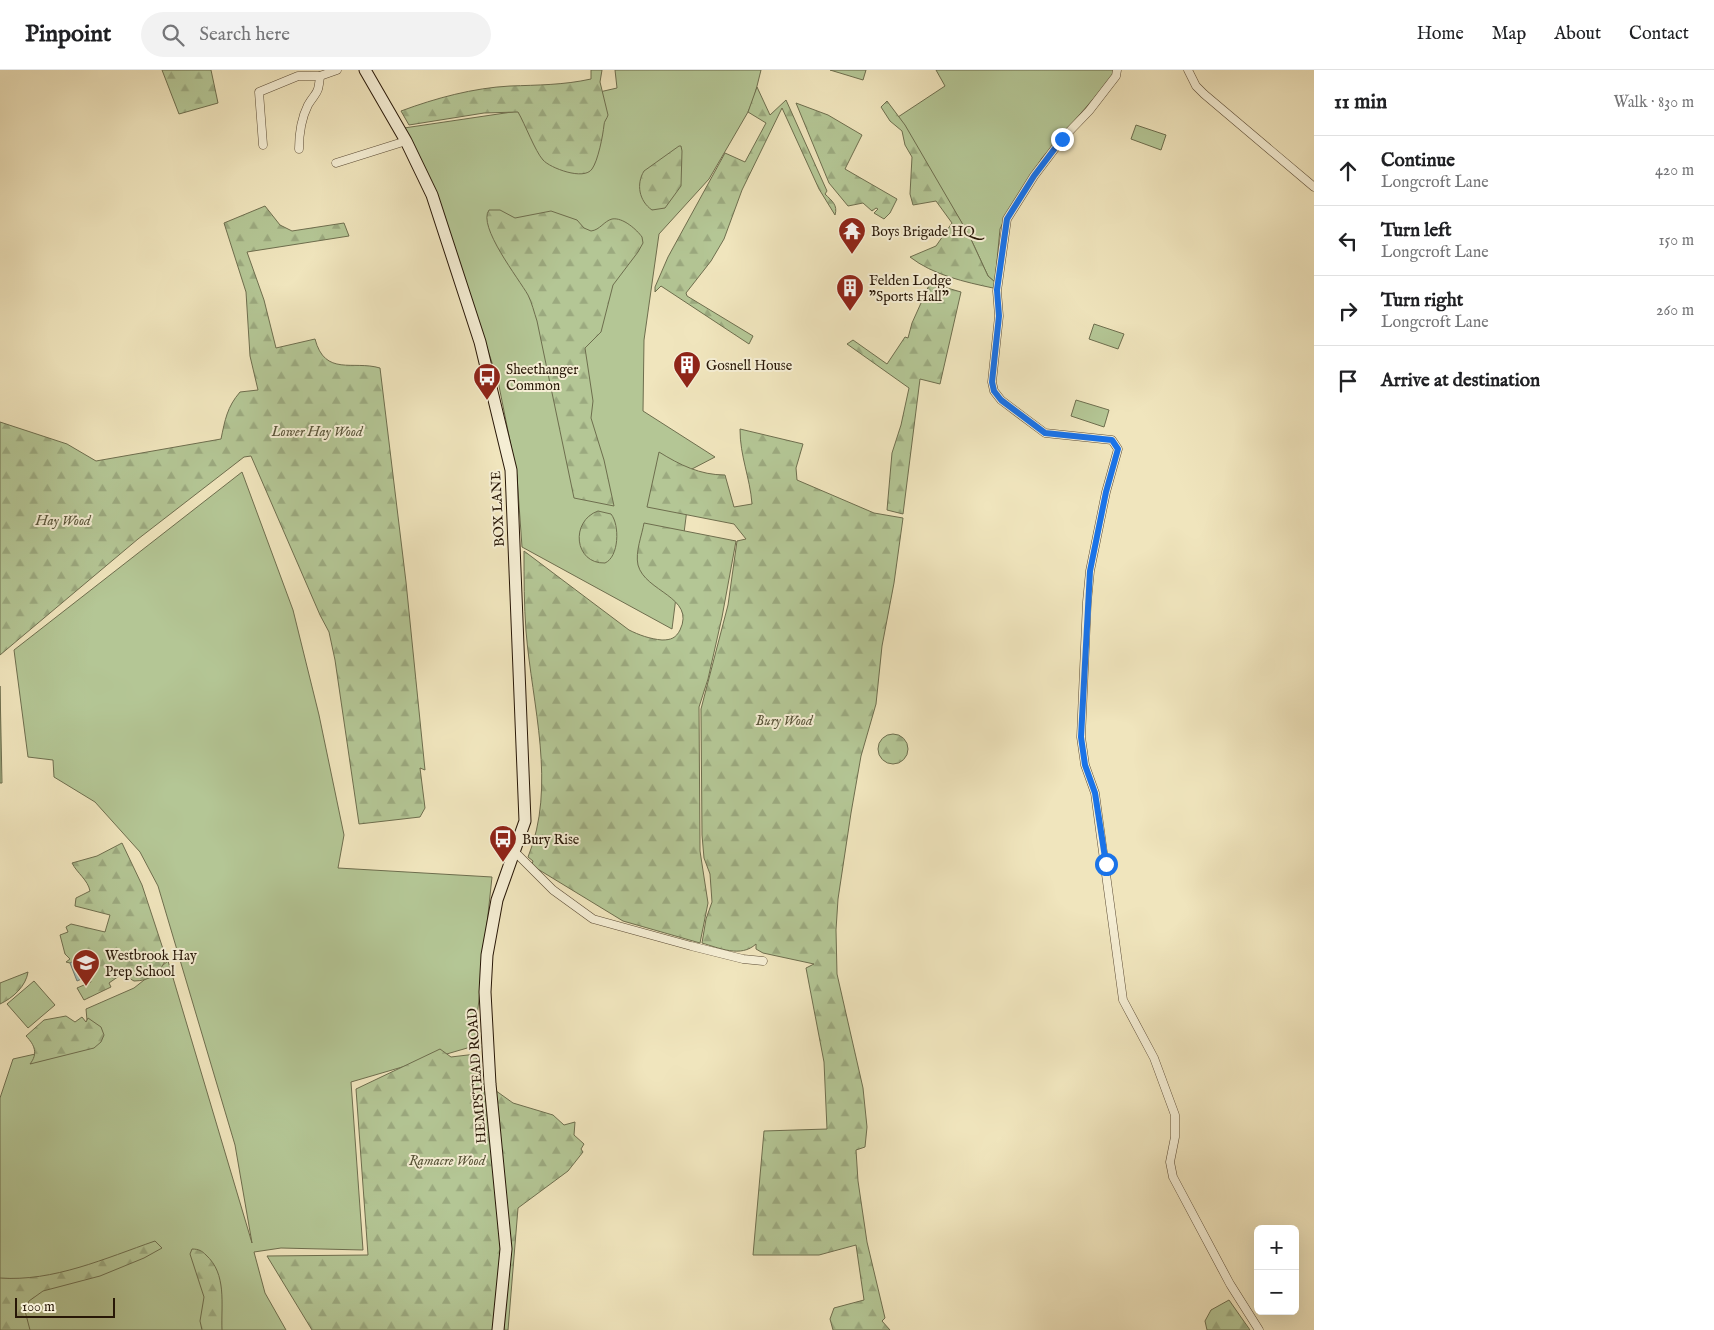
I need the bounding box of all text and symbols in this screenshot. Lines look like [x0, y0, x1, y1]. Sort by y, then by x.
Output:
search box [141, 12, 491, 57]
text: Pinpoint [25, 19, 111, 50]
icon: search [159, 21, 187, 49]
text: Search here [199, 23, 290, 47]
text: Home [1417, 23, 1464, 46]
text: Map [1492, 23, 1526, 46]
text: About [1554, 23, 1601, 46]
text: Contact [1629, 23, 1689, 46]
text: 11 min [1334, 89, 1387, 116]
text: Walk · 830 m [1613, 93, 1694, 113]
route end [1051, 128, 1074, 151]
text: Continue [1381, 149, 1455, 173]
icon: ahead [1334, 157, 1362, 185]
text: 420 m [1655, 161, 1694, 181]
text: Longcroft Lane [1381, 173, 1489, 193]
temple icon: Boys Brigade HQ [837, 216, 867, 255]
text: Turn left [1381, 219, 1452, 243]
place label: Boys Brigade HQ [871, 223, 985, 241]
icon: left [1334, 227, 1362, 255]
text: 150 m [1659, 231, 1694, 251]
text: Longcroft Lane [1381, 243, 1489, 263]
place label: Felden Lodge "Sports Hall" [869, 272, 952, 306]
building icon: Felden Lodge "Sports Hall" [835, 273, 865, 312]
text: Turn right [1381, 289, 1463, 313]
icon: right [1334, 297, 1362, 325]
text: 260 m [1656, 301, 1694, 321]
text: Longcroft Lane [1381, 313, 1489, 333]
building icon: Gosnell House [672, 350, 702, 389]
place label: Gosnell House [706, 357, 793, 375]
place label: Sheethanger Common [506, 361, 578, 395]
bus stop icon: Sheethanger Common [472, 362, 502, 401]
icon: arrive [1334, 367, 1362, 395]
text: Arrive at destination [1381, 369, 1540, 393]
park label: Lower Hay Wood [270, 423, 364, 441]
street label: BOX LANE [487, 470, 509, 547]
park label: Hay Wood [34, 512, 92, 530]
park label: Bury Wood [756, 712, 814, 730]
bus stop icon: Bury Rise [488, 824, 518, 863]
place label: Bury Rise [522, 831, 580, 849]
route start [1095, 853, 1118, 876]
place label: Westbrook Hay Prep School [105, 947, 197, 981]
school or university icon: Westbrook Hay Prep School [71, 948, 101, 987]
street label: HEMPSTEAD ROAD [463, 1007, 491, 1144]
park label: Ramacre Wood [409, 1152, 487, 1170]
map controls [1254, 1225, 1299, 1315]
button: + [1254, 1225, 1299, 1270]
button: − [1254, 1270, 1299, 1315]
scale bar [15, 1295, 115, 1318]
text: 100 m [22, 1298, 55, 1316]

